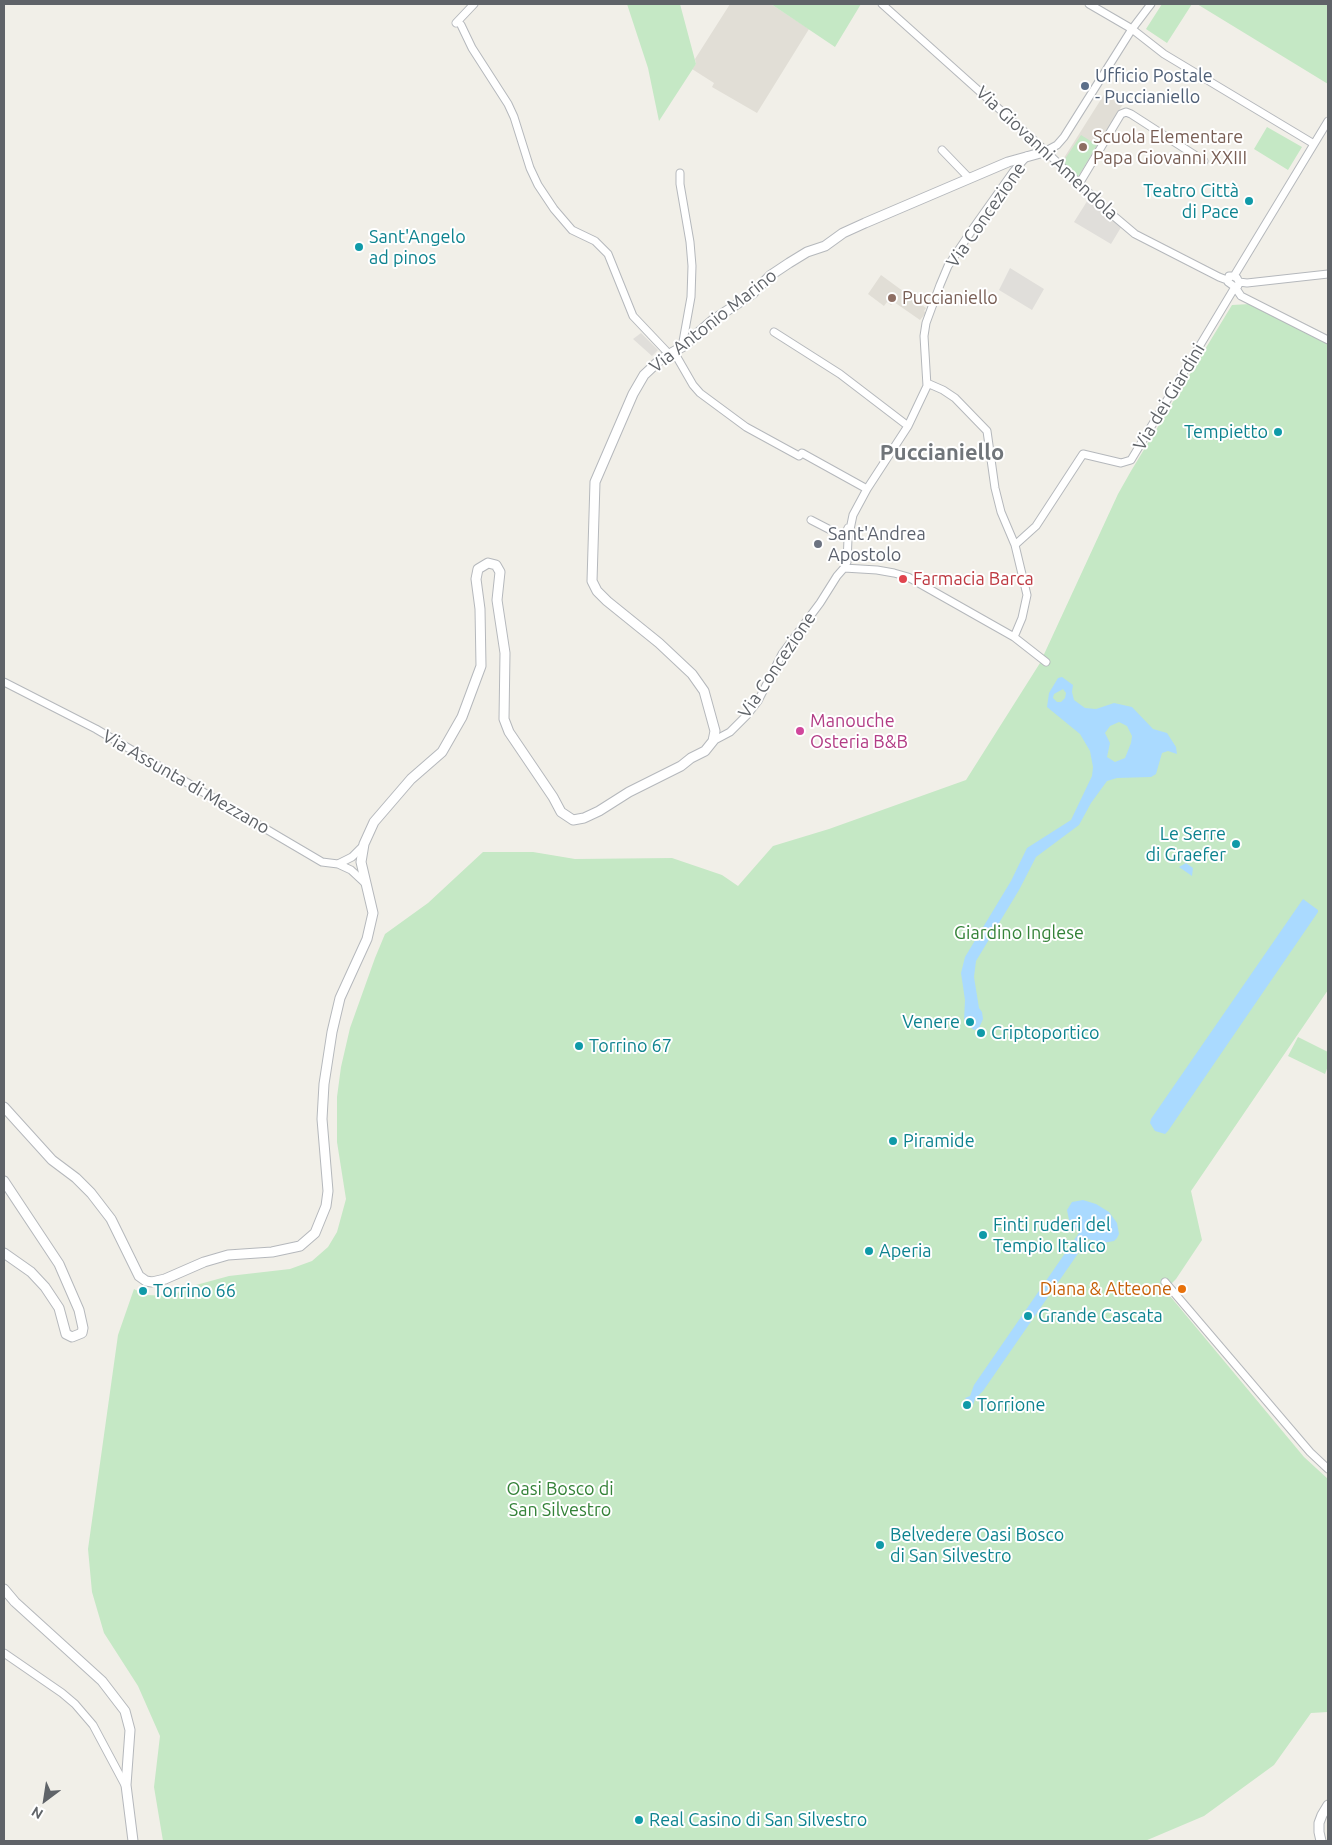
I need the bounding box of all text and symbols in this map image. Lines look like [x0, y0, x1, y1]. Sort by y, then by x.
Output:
place label: Ufficio Postale - Puccianiello [1095, 65, 1213, 108]
marker: Ufficio Postale - Puccianiello [1079, 80, 1091, 92]
street label: Via Giovanni Amendola [972, 82, 1122, 224]
place label: Scuola Elementare Papa Giovanni XXIII [1093, 126, 1247, 168]
marker: Scuola Elementare Papa Giovanni XXIII [1077, 141, 1089, 153]
street label: Via Concezione [942, 158, 1030, 272]
place label: Teatro Città di Pace [1143, 180, 1239, 222]
marker: Teatro Città di Pace [1243, 195, 1255, 207]
place label: Sant'Angelo ad pinos [369, 226, 466, 268]
marker: Sant'Angelo ad pinos [353, 241, 365, 253]
street label: Via Antonio Marino [645, 265, 781, 377]
place label: Puccianiello [902, 287, 998, 309]
marker: Puccianiello [886, 292, 898, 304]
street label: Via dei Giardini [1129, 340, 1209, 454]
place label: Tempietto [1184, 421, 1268, 443]
marker: Tempietto [1272, 426, 1284, 438]
district label: Puccianiello [880, 440, 1004, 466]
place label: Sant'Andrea Apostolo [828, 523, 926, 566]
marker: Sant'Andrea Apostolo [812, 538, 824, 550]
place label: Farmacia Barca [913, 568, 1034, 590]
marker: Farmacia Barca [897, 573, 909, 585]
street label: Via Concezione [734, 608, 820, 722]
place label: Manouche Osteria B&B [810, 710, 908, 752]
street label: Via Assunta di Mezzano [99, 725, 273, 839]
marker: Manouche Osteria B&B [794, 725, 806, 737]
place label: Le Serre di Graefer [1145, 823, 1226, 866]
marker: Le Serre di Graefer [1230, 838, 1242, 850]
park label: Giardino Inglese [954, 922, 1084, 944]
place label: Venere [902, 1011, 960, 1033]
marker: Venere [964, 1016, 976, 1028]
place label: Criptoportico [991, 1022, 1100, 1044]
marker: Criptoportico [975, 1027, 987, 1039]
place label: Torrino 67 [589, 1035, 672, 1057]
marker: Torrino 67 [573, 1040, 585, 1052]
place label: Piramide [903, 1130, 975, 1152]
marker: Piramide [887, 1135, 899, 1147]
place label: Finti ruderi del Tempio Italico [993, 1214, 1111, 1256]
marker: Finti ruderi del Tempio Italico [977, 1229, 989, 1241]
place label: Aperia [879, 1240, 932, 1262]
marker: Aperia [863, 1245, 875, 1257]
place label: Diana & Atteone [1040, 1278, 1172, 1300]
place label: Torrino 66 [153, 1280, 236, 1302]
marker: Diana & Atteone [1176, 1283, 1188, 1295]
marker: Torrino 66 [137, 1285, 149, 1297]
place label: Grande Cascata [1038, 1305, 1163, 1327]
marker: Grande Cascata [1022, 1310, 1034, 1322]
place label: Torrione [977, 1394, 1045, 1416]
marker: Torrione [961, 1399, 973, 1411]
park label: Oasi Bosco di San Silvestro [506, 1478, 614, 1520]
place label: Belvedere Oasi Bosco di San Silvestro [890, 1524, 1064, 1566]
marker: Belvedere Oasi Bosco di San Silvestro [874, 1539, 886, 1551]
north arrow [20, 1775, 70, 1825]
text: N [29, 1803, 46, 1822]
place label: Real Casino di San Silvestro [649, 1809, 867, 1831]
marker: Real Casino di San Silvestro [633, 1814, 645, 1826]

